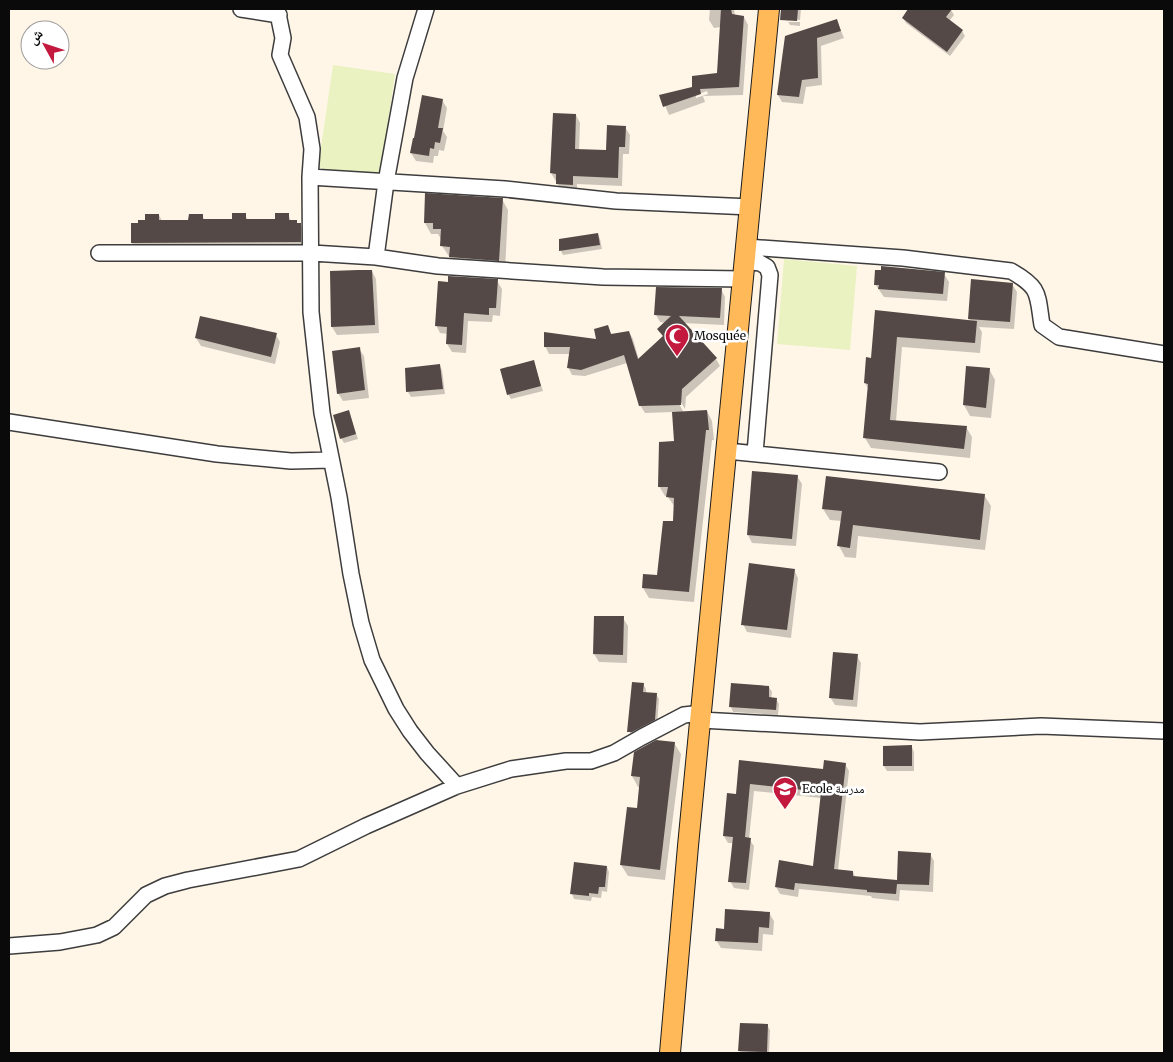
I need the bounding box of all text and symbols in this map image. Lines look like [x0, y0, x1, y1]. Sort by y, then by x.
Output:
north arrow [20, 20, 70, 70]
text: ش [23, 25, 47, 48]
mosque icon: Mosquée [664, 323, 690, 357]
place label: Mosquée [694, 328, 746, 343]
school or university icon: Ecole مدرسة [772, 776, 798, 810]
place label: Ecole مدرسة [802, 781, 865, 796]

